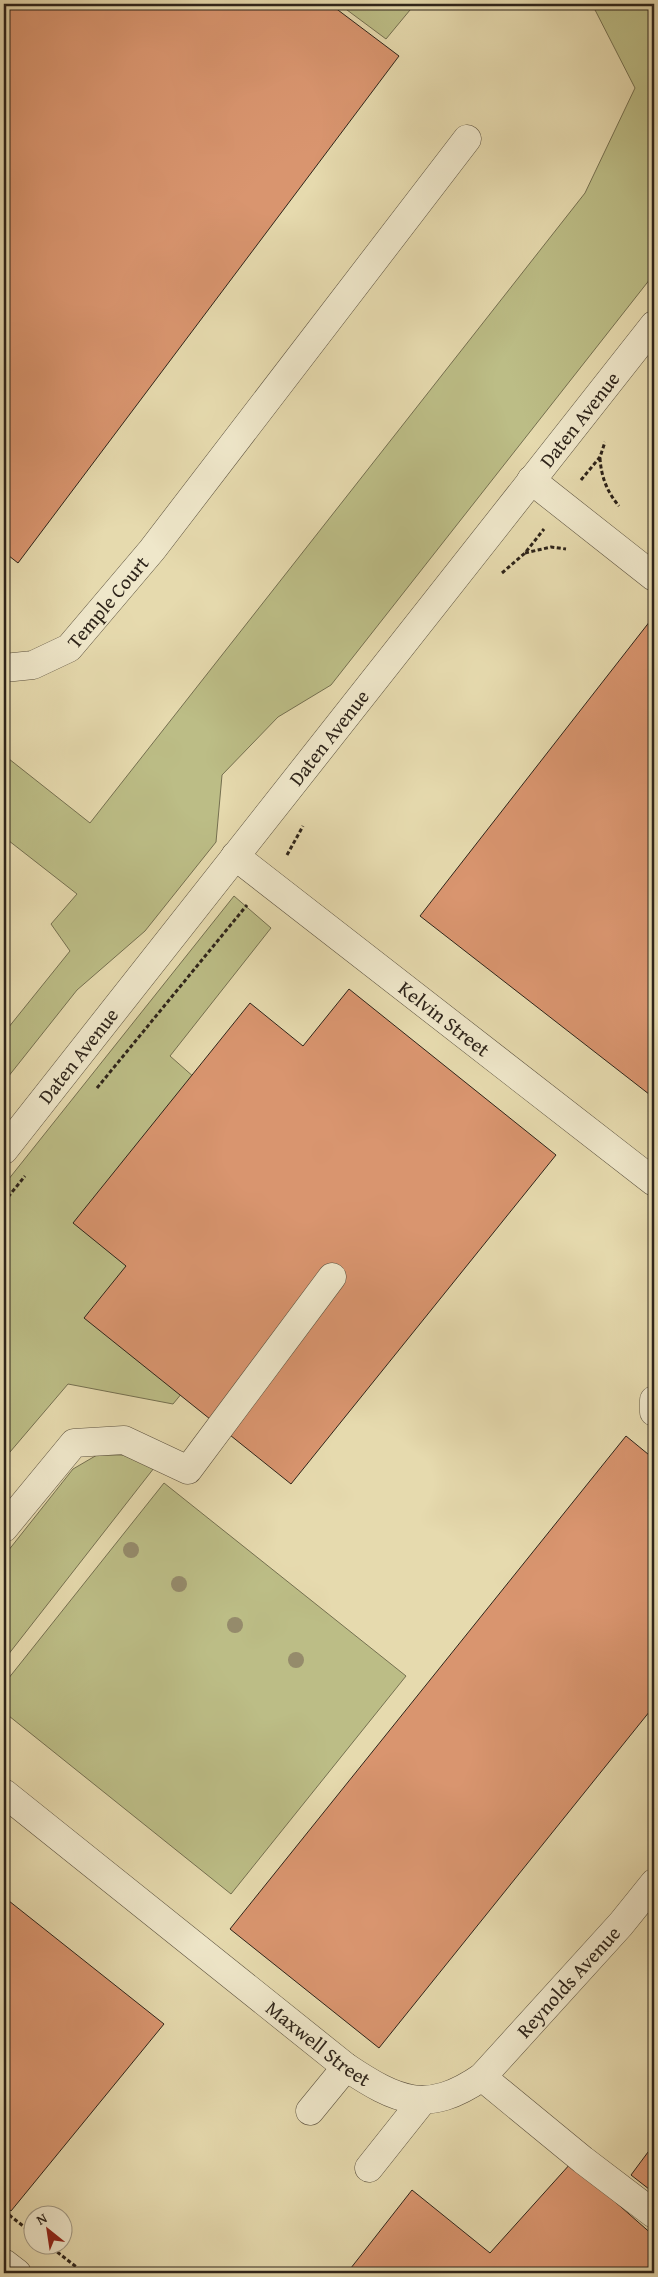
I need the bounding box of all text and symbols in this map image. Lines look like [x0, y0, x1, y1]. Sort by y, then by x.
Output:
street label: Daten Avenue [532, 365, 626, 473]
street label: Temple Court [60, 549, 155, 655]
street label: Daten Avenue [281, 683, 376, 792]
street label: Kelvin Street [393, 974, 496, 1063]
street label: Daten Avenue [31, 1001, 125, 1110]
street label: Reynolds Avenue [510, 1919, 627, 2044]
street label: Maxwell Street [260, 1993, 376, 2093]
north arrow [22, 2204, 72, 2254]
text: N [32, 2207, 51, 2230]

